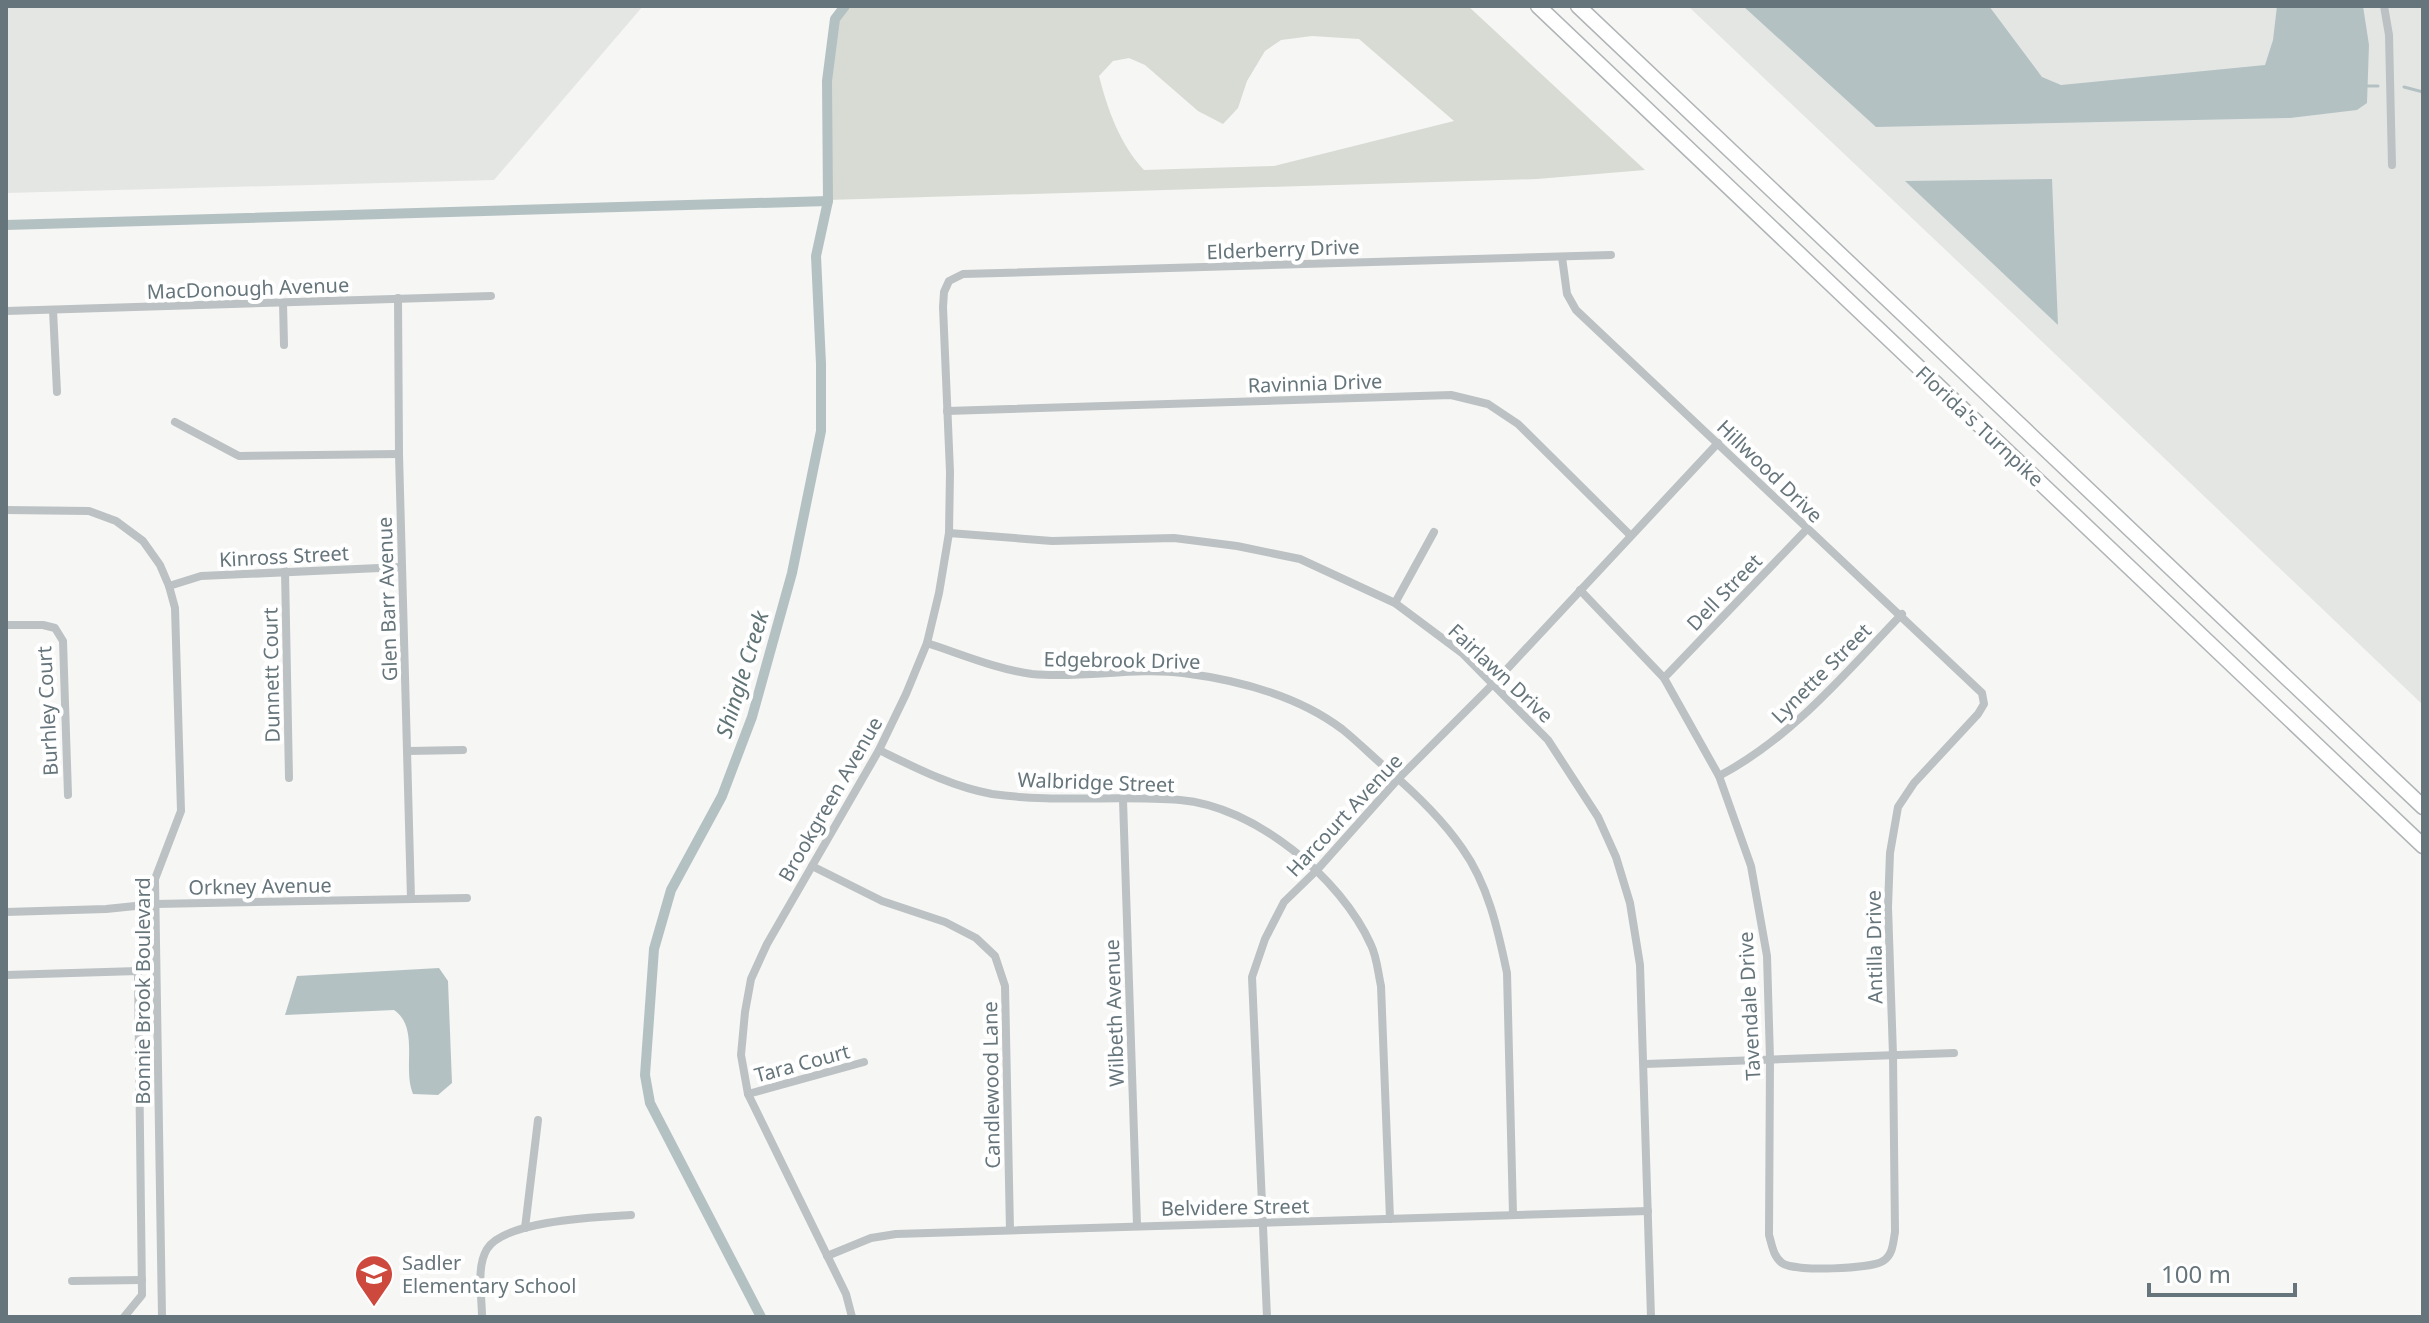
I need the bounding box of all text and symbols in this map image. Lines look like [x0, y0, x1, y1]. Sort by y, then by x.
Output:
street label: Elderberry Drive [1206, 233, 1360, 265]
street label: MacDonough Avenue [146, 271, 350, 305]
street label: Florida's Turnpike [1910, 360, 2050, 492]
street label: Ravinnia Drive [1247, 367, 1383, 399]
street label: Hillwood Drive [1711, 414, 1829, 528]
street label: Glen Barr Avenue [371, 516, 403, 682]
street label: Kinross Street [218, 539, 350, 573]
street label: Dell Street [1681, 548, 1767, 636]
water label: Shingle Creek [707, 606, 775, 741]
street label: Dunnett Court [256, 607, 286, 743]
street label: Fairlawn Drive [1443, 617, 1559, 729]
street label: Lynette Street [1765, 617, 1877, 729]
street label: Burhley Court [30, 645, 64, 777]
street label: Edgebrook Drive [1043, 645, 1201, 675]
street label: Brookgreen Avenue [772, 712, 888, 886]
street label: Harcourt Avenue [1280, 748, 1408, 882]
street label: Walbridge Street [1017, 766, 1175, 798]
street label: Orkney Avenue [188, 871, 332, 901]
street label: Bonnie Brook Boulevard [129, 877, 156, 1105]
street label: Antilla Drive [1860, 890, 1888, 1004]
street label: Tavendale Drive [1732, 931, 1766, 1081]
street label: Wilbeth Avenue [1098, 939, 1130, 1087]
street label: Candlewood Lane [976, 1001, 1006, 1169]
street label: Tara Court [751, 1037, 853, 1089]
street label: Belvidere Street [1161, 1192, 1309, 1222]
scale bar [2149, 1247, 2295, 1297]
place label: Sadler Elementary School [402, 1249, 576, 1299]
school or university icon: Sadler Elementary School [353, 1253, 395, 1308]
text: 100 m [2161, 1257, 2231, 1290]

